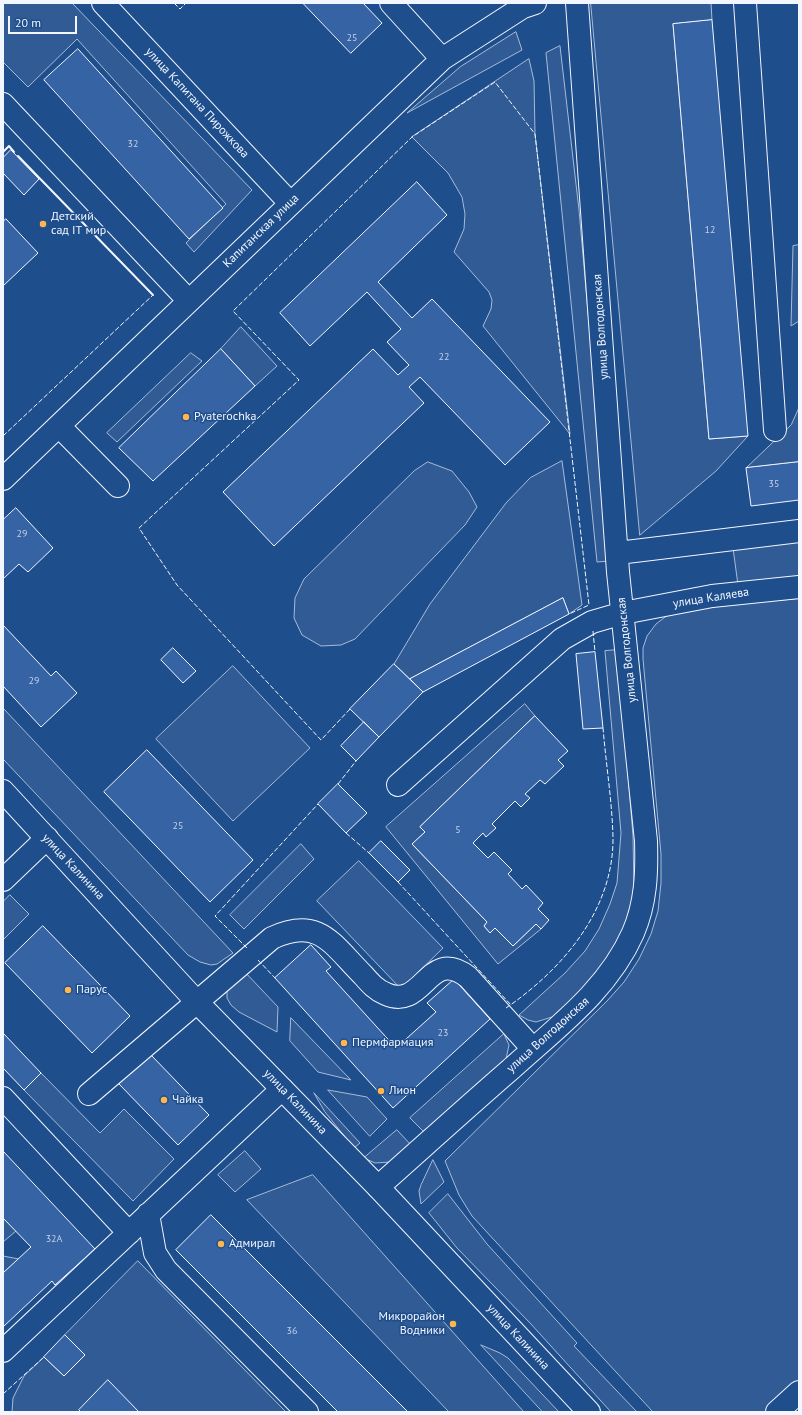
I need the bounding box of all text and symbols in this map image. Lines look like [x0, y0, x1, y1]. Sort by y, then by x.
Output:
scale bar [10, 8, 79, 34]
text: 20 m [15, 15, 41, 30]
house number: 25 [347, 32, 357, 44]
street label: улица Капитана Пирожкова [142, 45, 252, 161]
house number: 32 [128, 138, 138, 150]
street label: Капитанская улица [220, 191, 302, 271]
place label: Детский сад IT мир [51, 210, 106, 238]
marker: Детский сад IT мир [38, 219, 48, 229]
house number: 12 [705, 224, 715, 236]
street label: улица Волгодонская [590, 274, 612, 380]
house number: 22 [439, 351, 449, 363]
place label: Pyaterochka [194, 410, 256, 424]
marker: Pyaterochka [181, 412, 191, 422]
house number: 35 [769, 478, 779, 490]
house number: 29 [17, 528, 27, 540]
street label: улица Каляева [672, 585, 750, 611]
street label: улица Волгодонская [614, 597, 640, 703]
house number: 29 [29, 675, 39, 687]
house number: 25 [173, 820, 183, 832]
house number: 5 [455, 824, 461, 836]
street label: улица Калинина [39, 831, 107, 903]
place label: Парус [76, 983, 107, 997]
marker: Парус [63, 985, 73, 995]
street label: улица Волгодонская [504, 994, 592, 1076]
house number: 23 [438, 1027, 448, 1039]
place label: Пермфармация [352, 1036, 433, 1050]
marker: Пермфармация [339, 1038, 349, 1048]
street label: улица Калинина [260, 1066, 330, 1138]
place label: Лион [389, 1084, 416, 1098]
marker: Лион [376, 1086, 386, 1096]
place label: Чайка [172, 1093, 203, 1107]
marker: Чайка [159, 1095, 169, 1105]
house number: 32А [46, 1233, 62, 1245]
place label: Адмирал [229, 1237, 275, 1251]
marker: Адмирал [216, 1239, 226, 1249]
street label: улица Калинина [484, 1301, 552, 1373]
place label: Микрорайон Водники [378, 1310, 445, 1338]
marker: Микрорайон Водники [448, 1319, 458, 1329]
house number: 36 [287, 1325, 297, 1337]

